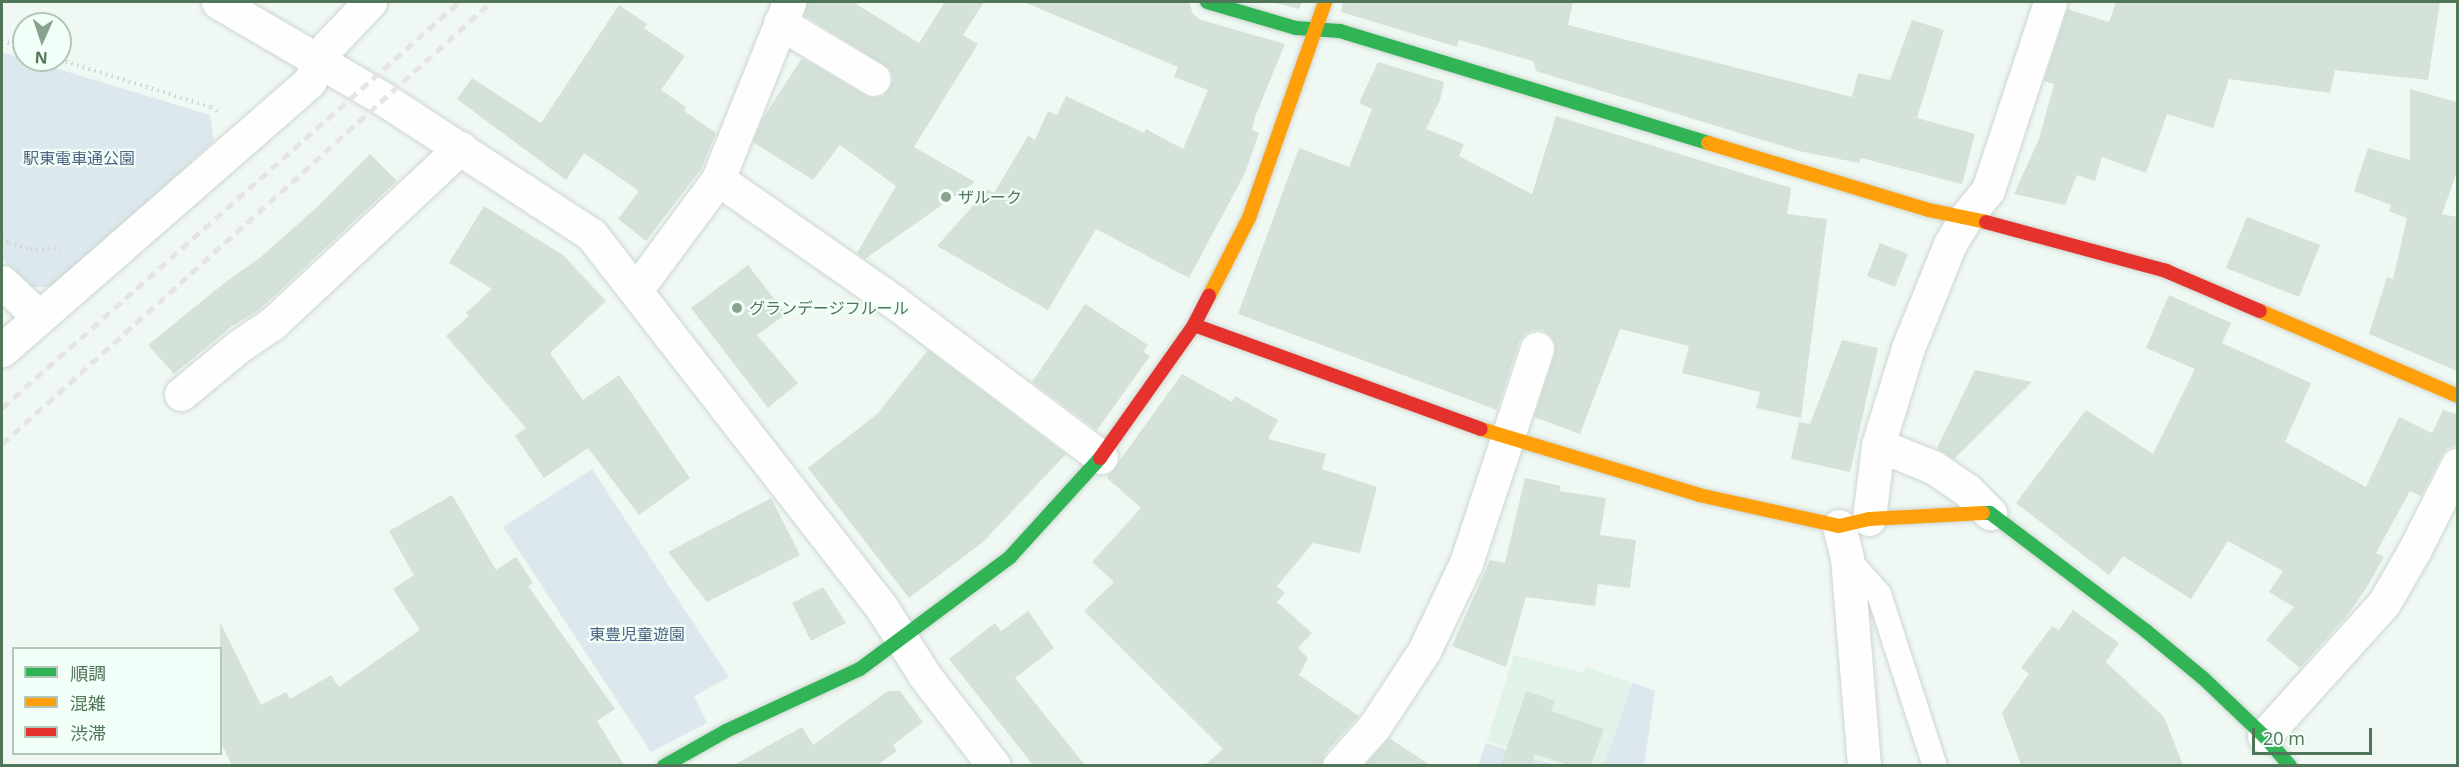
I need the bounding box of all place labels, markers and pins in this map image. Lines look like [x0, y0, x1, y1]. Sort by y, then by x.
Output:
place label: ザルーク [958, 187, 1022, 207]
marker: ザルーク [939, 190, 953, 204]
place label: グランデージフルール [749, 298, 909, 318]
marker: グランデージフルール [730, 301, 744, 315]

